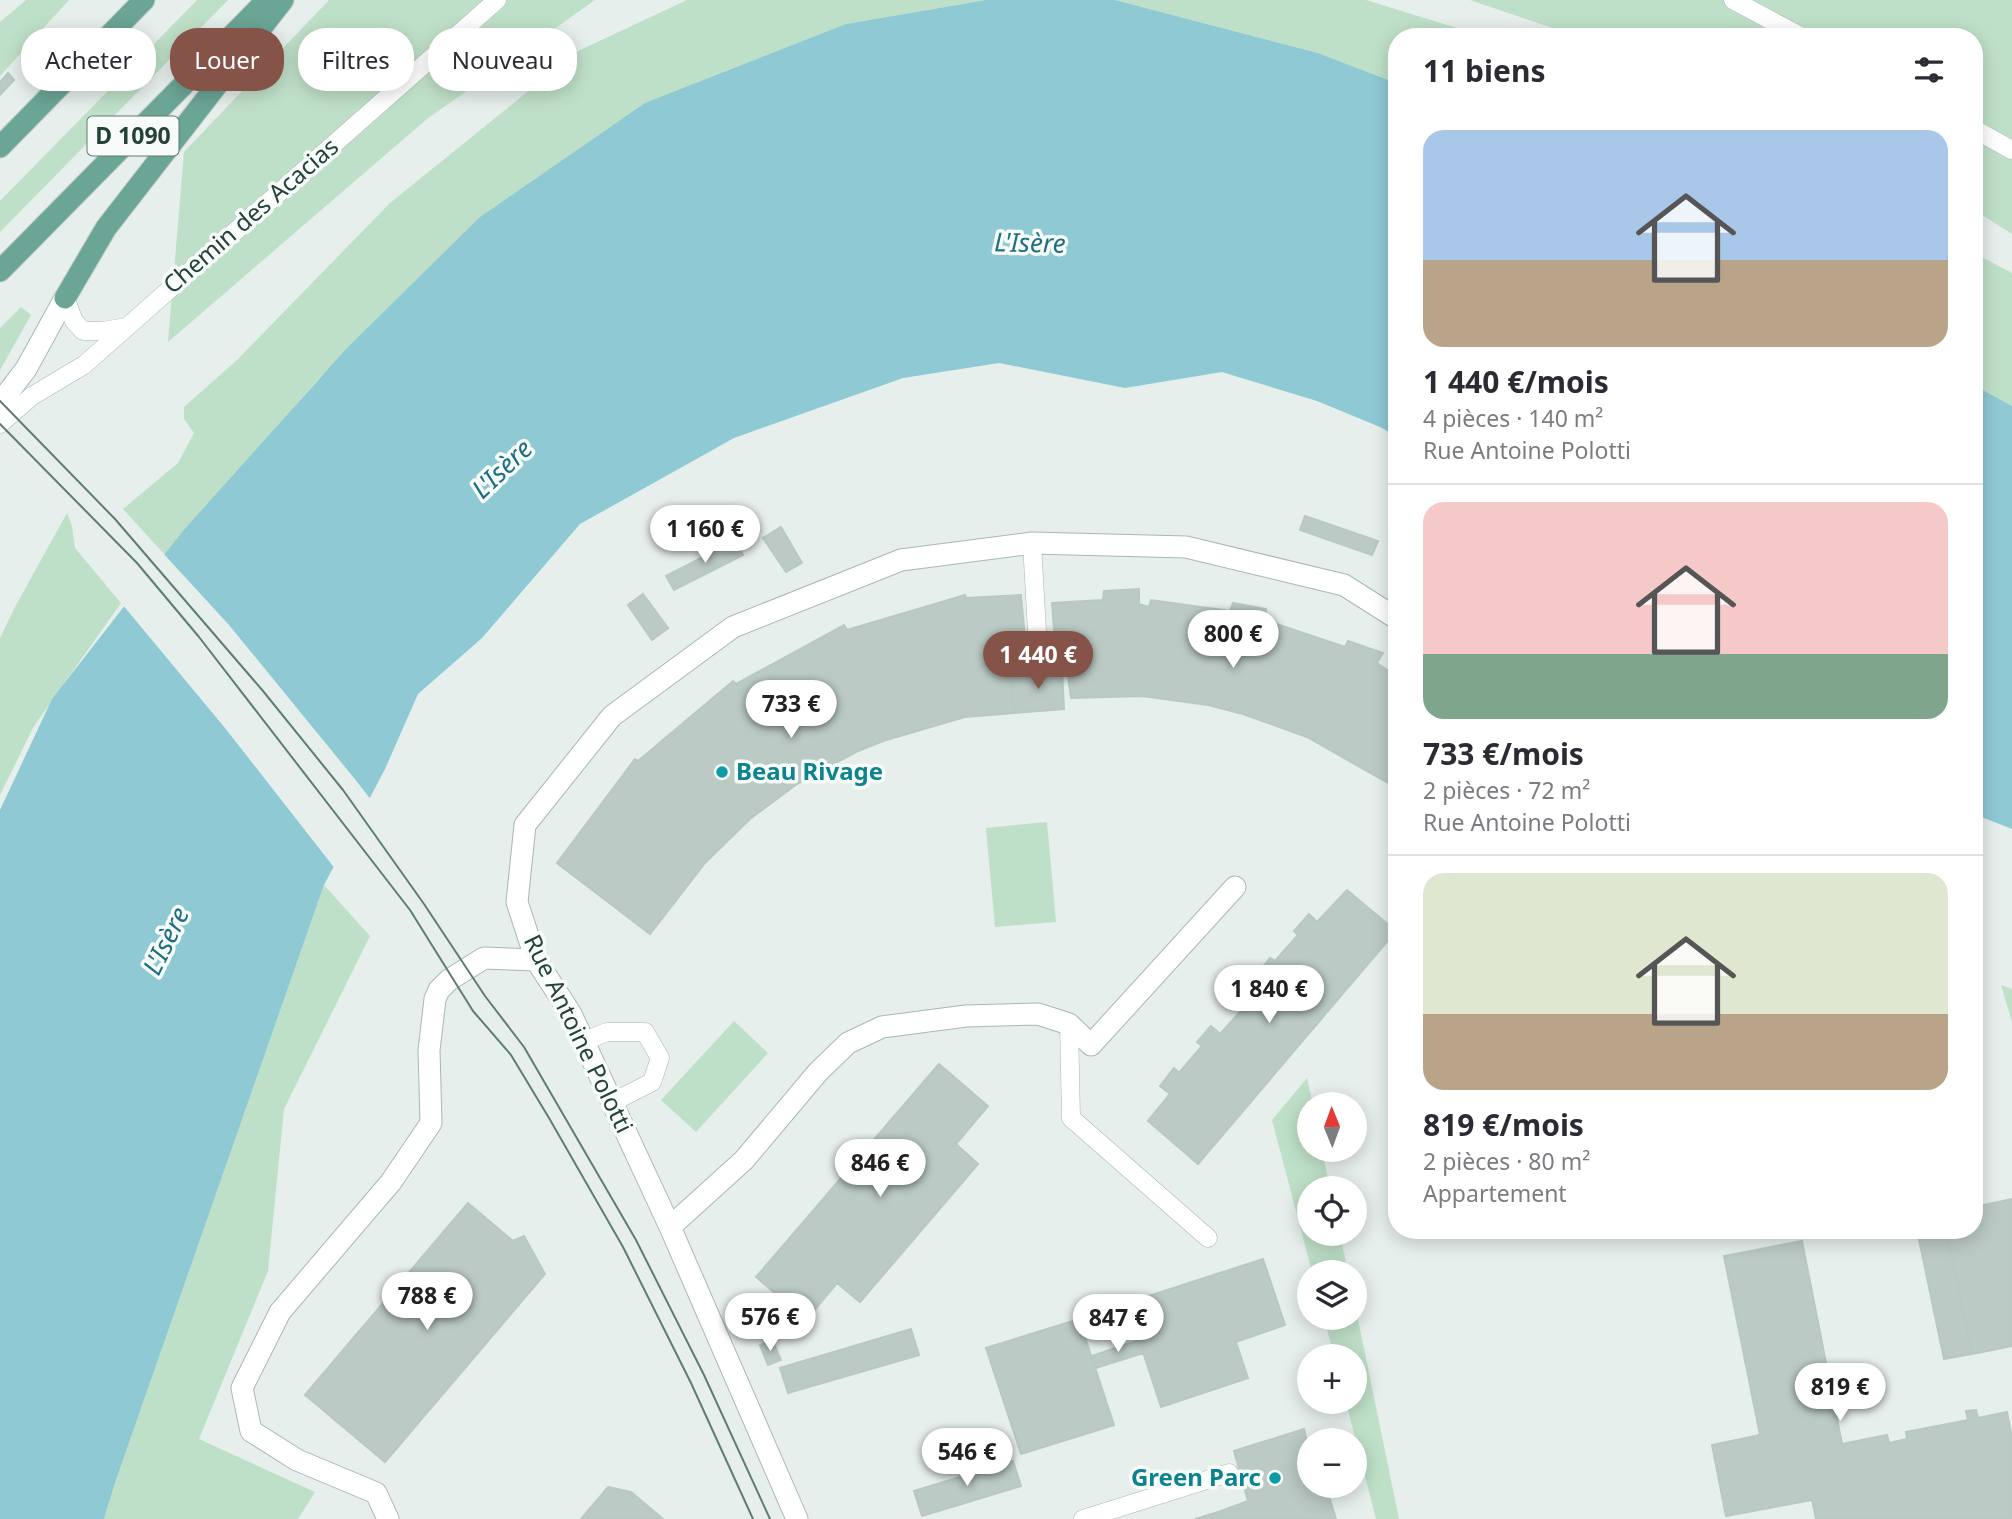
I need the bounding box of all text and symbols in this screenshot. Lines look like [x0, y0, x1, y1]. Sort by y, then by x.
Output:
chip: Acheter [21, 28, 156, 91]
chip: Louer [170, 28, 284, 91]
chip: Filtres [298, 28, 414, 91]
chip: Nouveau [428, 28, 577, 91]
text: 11 biens [1423, 50, 1546, 91]
icon: filters [1910, 51, 1948, 89]
road number: D 1090 [88, 116, 178, 155]
street label: Chemin des Acacias [155, 130, 345, 300]
icon: home [1623, 175, 1749, 301]
water label: L'Isère [994, 223, 1066, 261]
text: 1 440 €/mois [1423, 361, 1609, 402]
text: 4 pièces · 140 m² [1423, 402, 1603, 434]
water label: L'Isère [463, 430, 540, 506]
text: Rue Antoine Polotti [1423, 434, 1631, 466]
pin: 1 160 € [640, 505, 770, 565]
text: 1 160 € [666, 512, 744, 544]
icon: home [1623, 547, 1749, 673]
pin: 800 € [1184, 610, 1282, 670]
text: 800 € [1204, 617, 1262, 649]
pin: 1 440 € [973, 632, 1103, 691]
text: 1 440 € [999, 638, 1077, 670]
pin: 733 € [742, 680, 840, 740]
text: 733 € [762, 687, 820, 719]
text: 733 €/mois [1423, 733, 1584, 774]
place label: Beau Rivage [736, 754, 883, 787]
marker: Beau Rivage [714, 764, 730, 780]
text: 2 pièces · 72 m² [1423, 774, 1590, 806]
text: Rue Antoine Polotti [1423, 806, 1631, 838]
water label: L'Isère [133, 901, 197, 981]
icon: home [1623, 918, 1749, 1044]
street label: Rue Antoine Polotti [517, 929, 642, 1138]
pin: 1 840 € [1204, 965, 1334, 1025]
text: 1 840 € [1230, 972, 1308, 1004]
north arrow [1297, 1092, 1367, 1162]
map controls [1297, 1092, 1367, 1498]
text: 819 €/mois [1423, 1104, 1584, 1145]
pin: 846 € [831, 1140, 929, 1199]
text: 2 pièces · 80 m² [1423, 1145, 1590, 1177]
text: 846 € [851, 1146, 909, 1178]
button: locate [1297, 1176, 1367, 1246]
text: Appartement [1423, 1177, 1567, 1209]
button: layers [1297, 1260, 1367, 1330]
pin: 788 € [378, 1272, 476, 1332]
text: 788 € [398, 1279, 456, 1311]
pin: 576 € [721, 1294, 819, 1353]
pin: 847 € [1069, 1294, 1167, 1354]
text: 576 € [741, 1300, 799, 1332]
text: 847 € [1089, 1301, 1147, 1333]
button: + [1297, 1344, 1367, 1414]
pin: 819 € [1791, 1364, 1889, 1423]
text: 819 € [1811, 1370, 1869, 1402]
pin: 546 € [918, 1428, 1016, 1488]
button: − [1297, 1428, 1367, 1498]
text: 546 € [938, 1435, 996, 1467]
place label: Green Parc [1131, 1460, 1261, 1493]
marker: Green Parc [1267, 1470, 1283, 1486]

